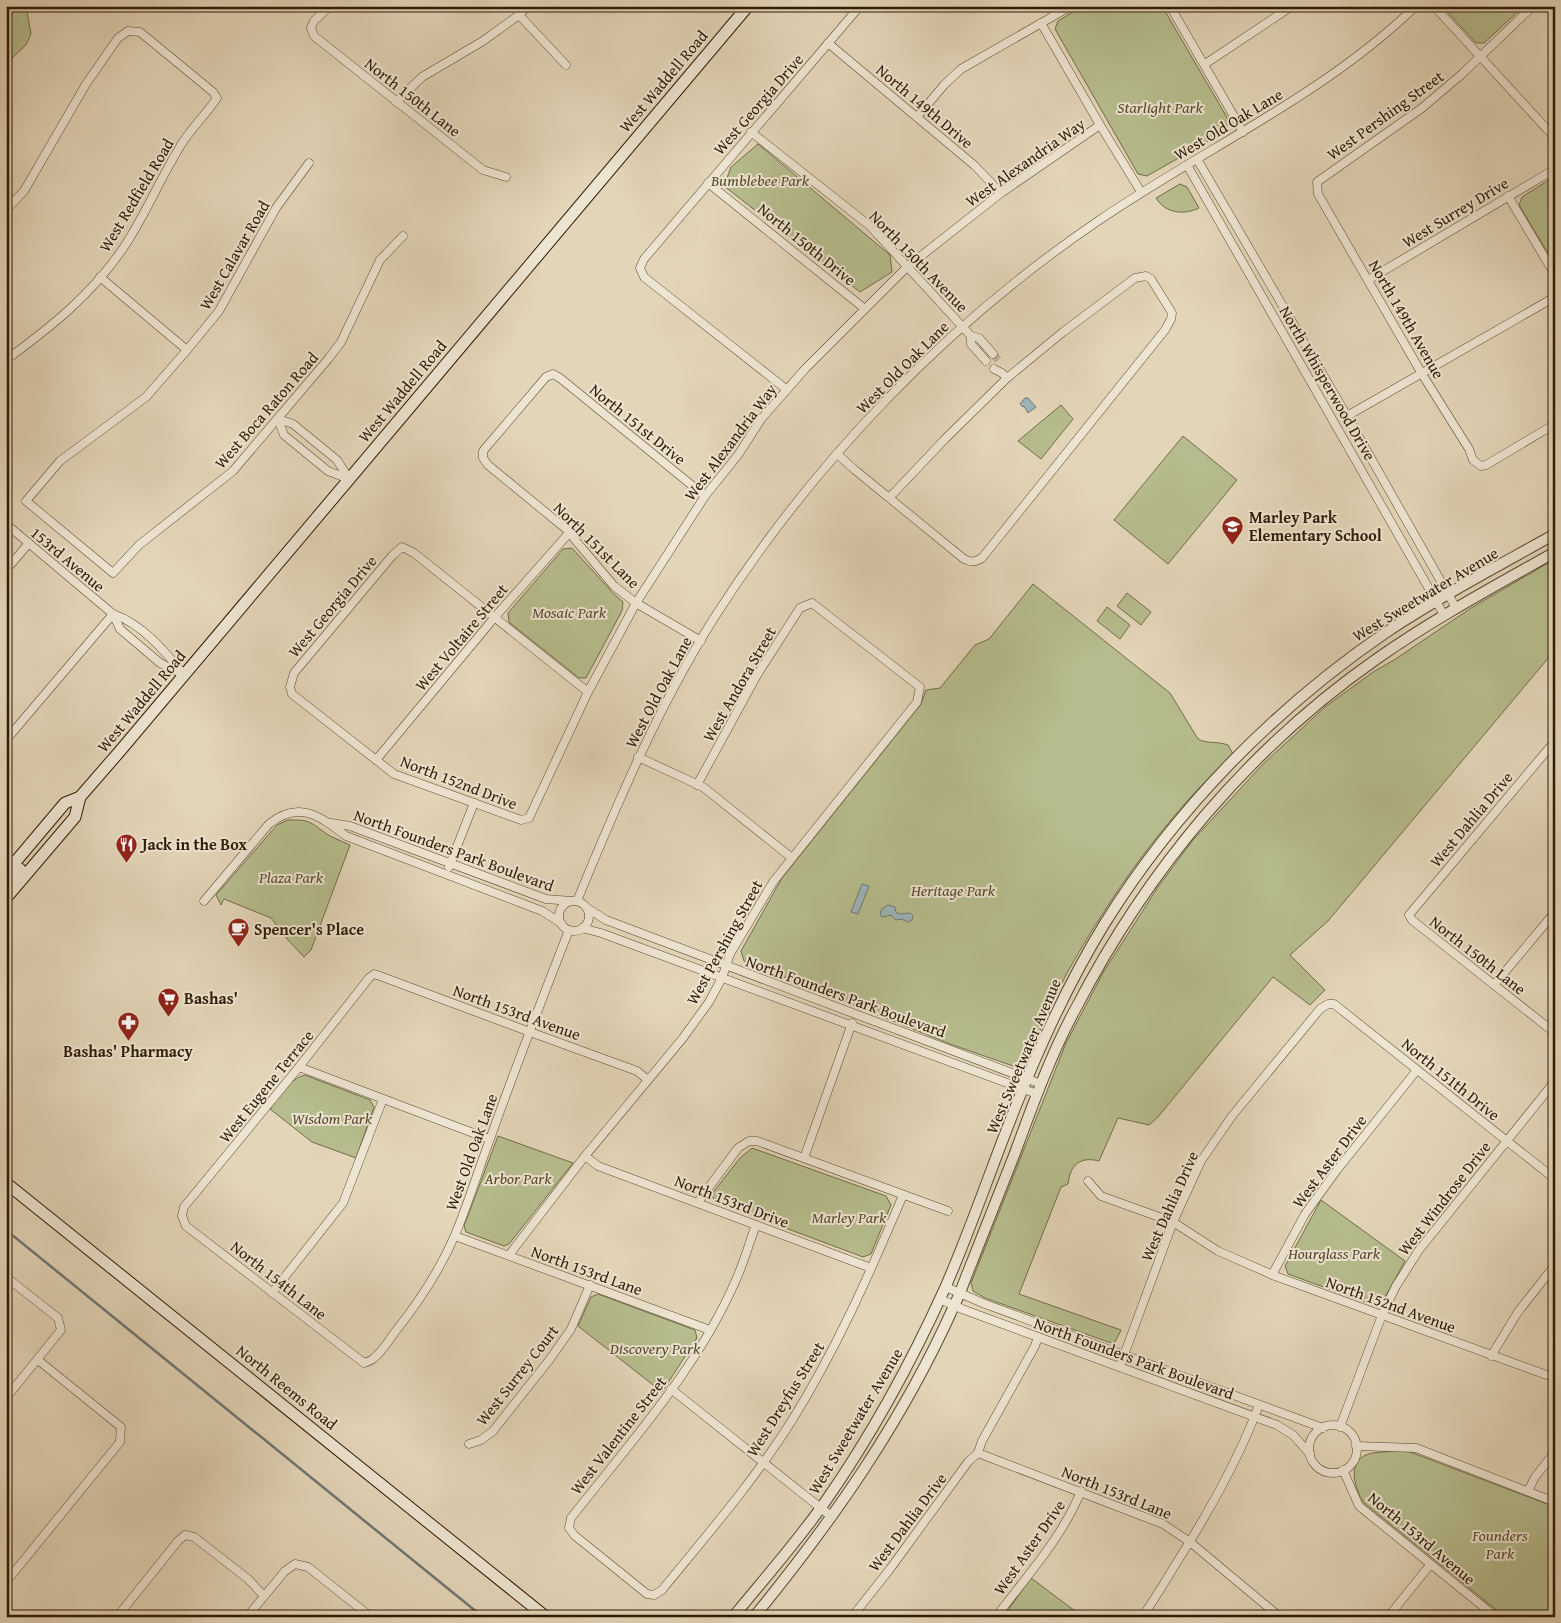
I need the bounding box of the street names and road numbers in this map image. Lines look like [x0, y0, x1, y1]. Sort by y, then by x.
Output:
street label: West Waddell Road [613, 24, 713, 137]
street label: West Georgia Drive [707, 48, 809, 160]
street label: North 150th Lane [360, 52, 466, 142]
street label: North 149th Drive [871, 58, 979, 154]
street label: West Pershing Street [1322, 64, 1449, 166]
street label: West Old Oak Lane [1169, 82, 1287, 166]
street label: West Alexandria Way [960, 112, 1090, 212]
street label: West Redfield Road [93, 133, 180, 256]
street label: West Surrey Drive [1397, 171, 1513, 253]
street label: West Calavar Road [193, 195, 275, 314]
street label: North 150th Drive [753, 197, 861, 291]
street label: North 150th Avenue [864, 205, 974, 317]
street label: North 149th Avenue [1363, 255, 1451, 383]
street label: North Whisperwood Drive [1274, 301, 1382, 465]
street label: West Old Oak Lane [850, 315, 954, 419]
street label: West Waddell Road [352, 334, 452, 447]
street label: West Boca Raton Road [208, 346, 324, 474]
street label: North 151st Drive [585, 378, 691, 470]
street label: West Alexandria Way [678, 378, 782, 506]
street label: North 151st Lane [548, 496, 646, 594]
street label: 153rd Avenue [26, 521, 110, 597]
street label: West Sweetwater Avenue [1347, 541, 1503, 647]
street label: West Georgia Drive [282, 550, 382, 662]
street label: West Voltaire Street [409, 578, 513, 696]
street label: West Andora Street [696, 622, 782, 746]
street label: West Old Oak Lane [619, 632, 697, 752]
street label: West Waddell Road [91, 644, 191, 757]
street label: North 152nd Drive [397, 749, 521, 815]
street label: West Dahlia Drive [1424, 766, 1518, 872]
street label: North Founders Park Boulevard [351, 803, 558, 898]
street label: West Pershing Street [680, 875, 768, 1009]
street label: North 150th Lane [1425, 910, 1531, 1000]
street label: North Founders Park Boulevard [743, 949, 950, 1044]
street label: West Sweetwater Avenue [979, 975, 1067, 1137]
street label: North 153rd Avenue [450, 978, 584, 1046]
street label: West Eugene Terrace [213, 1024, 319, 1148]
street label: North 151th Drive [1397, 1032, 1505, 1126]
street label: West Old Oak Lane [439, 1090, 503, 1214]
street label: West Aster Drive [1286, 1109, 1372, 1213]
street label: West Windrose Drive [1392, 1136, 1496, 1260]
street label: West Dahlia Drive [1134, 1147, 1204, 1265]
street label: North 153rd Drive [671, 1168, 793, 1234]
street label: North 154th Lane [226, 1235, 332, 1325]
street label: North 153rd Lane [528, 1239, 646, 1301]
street label: North 152nd Avenue [1323, 1269, 1459, 1339]
street label: North Founders Park Boulevard [1031, 1311, 1238, 1406]
street label: West Surrey Court [470, 1319, 564, 1431]
street label: West Dreyfus Street [740, 1337, 830, 1461]
street label: North Reems Road [231, 1339, 343, 1436]
street label: West Sweetwater Avenue [802, 1343, 908, 1499]
street label: West Valentine Street [564, 1370, 672, 1499]
street label: North 153rd Lane [1058, 1459, 1176, 1525]
street label: West Dahlia Drive [862, 1468, 952, 1576]
street label: North 153rd Avenue [1363, 1486, 1481, 1590]
street label: West Aster Drive [987, 1495, 1071, 1599]

